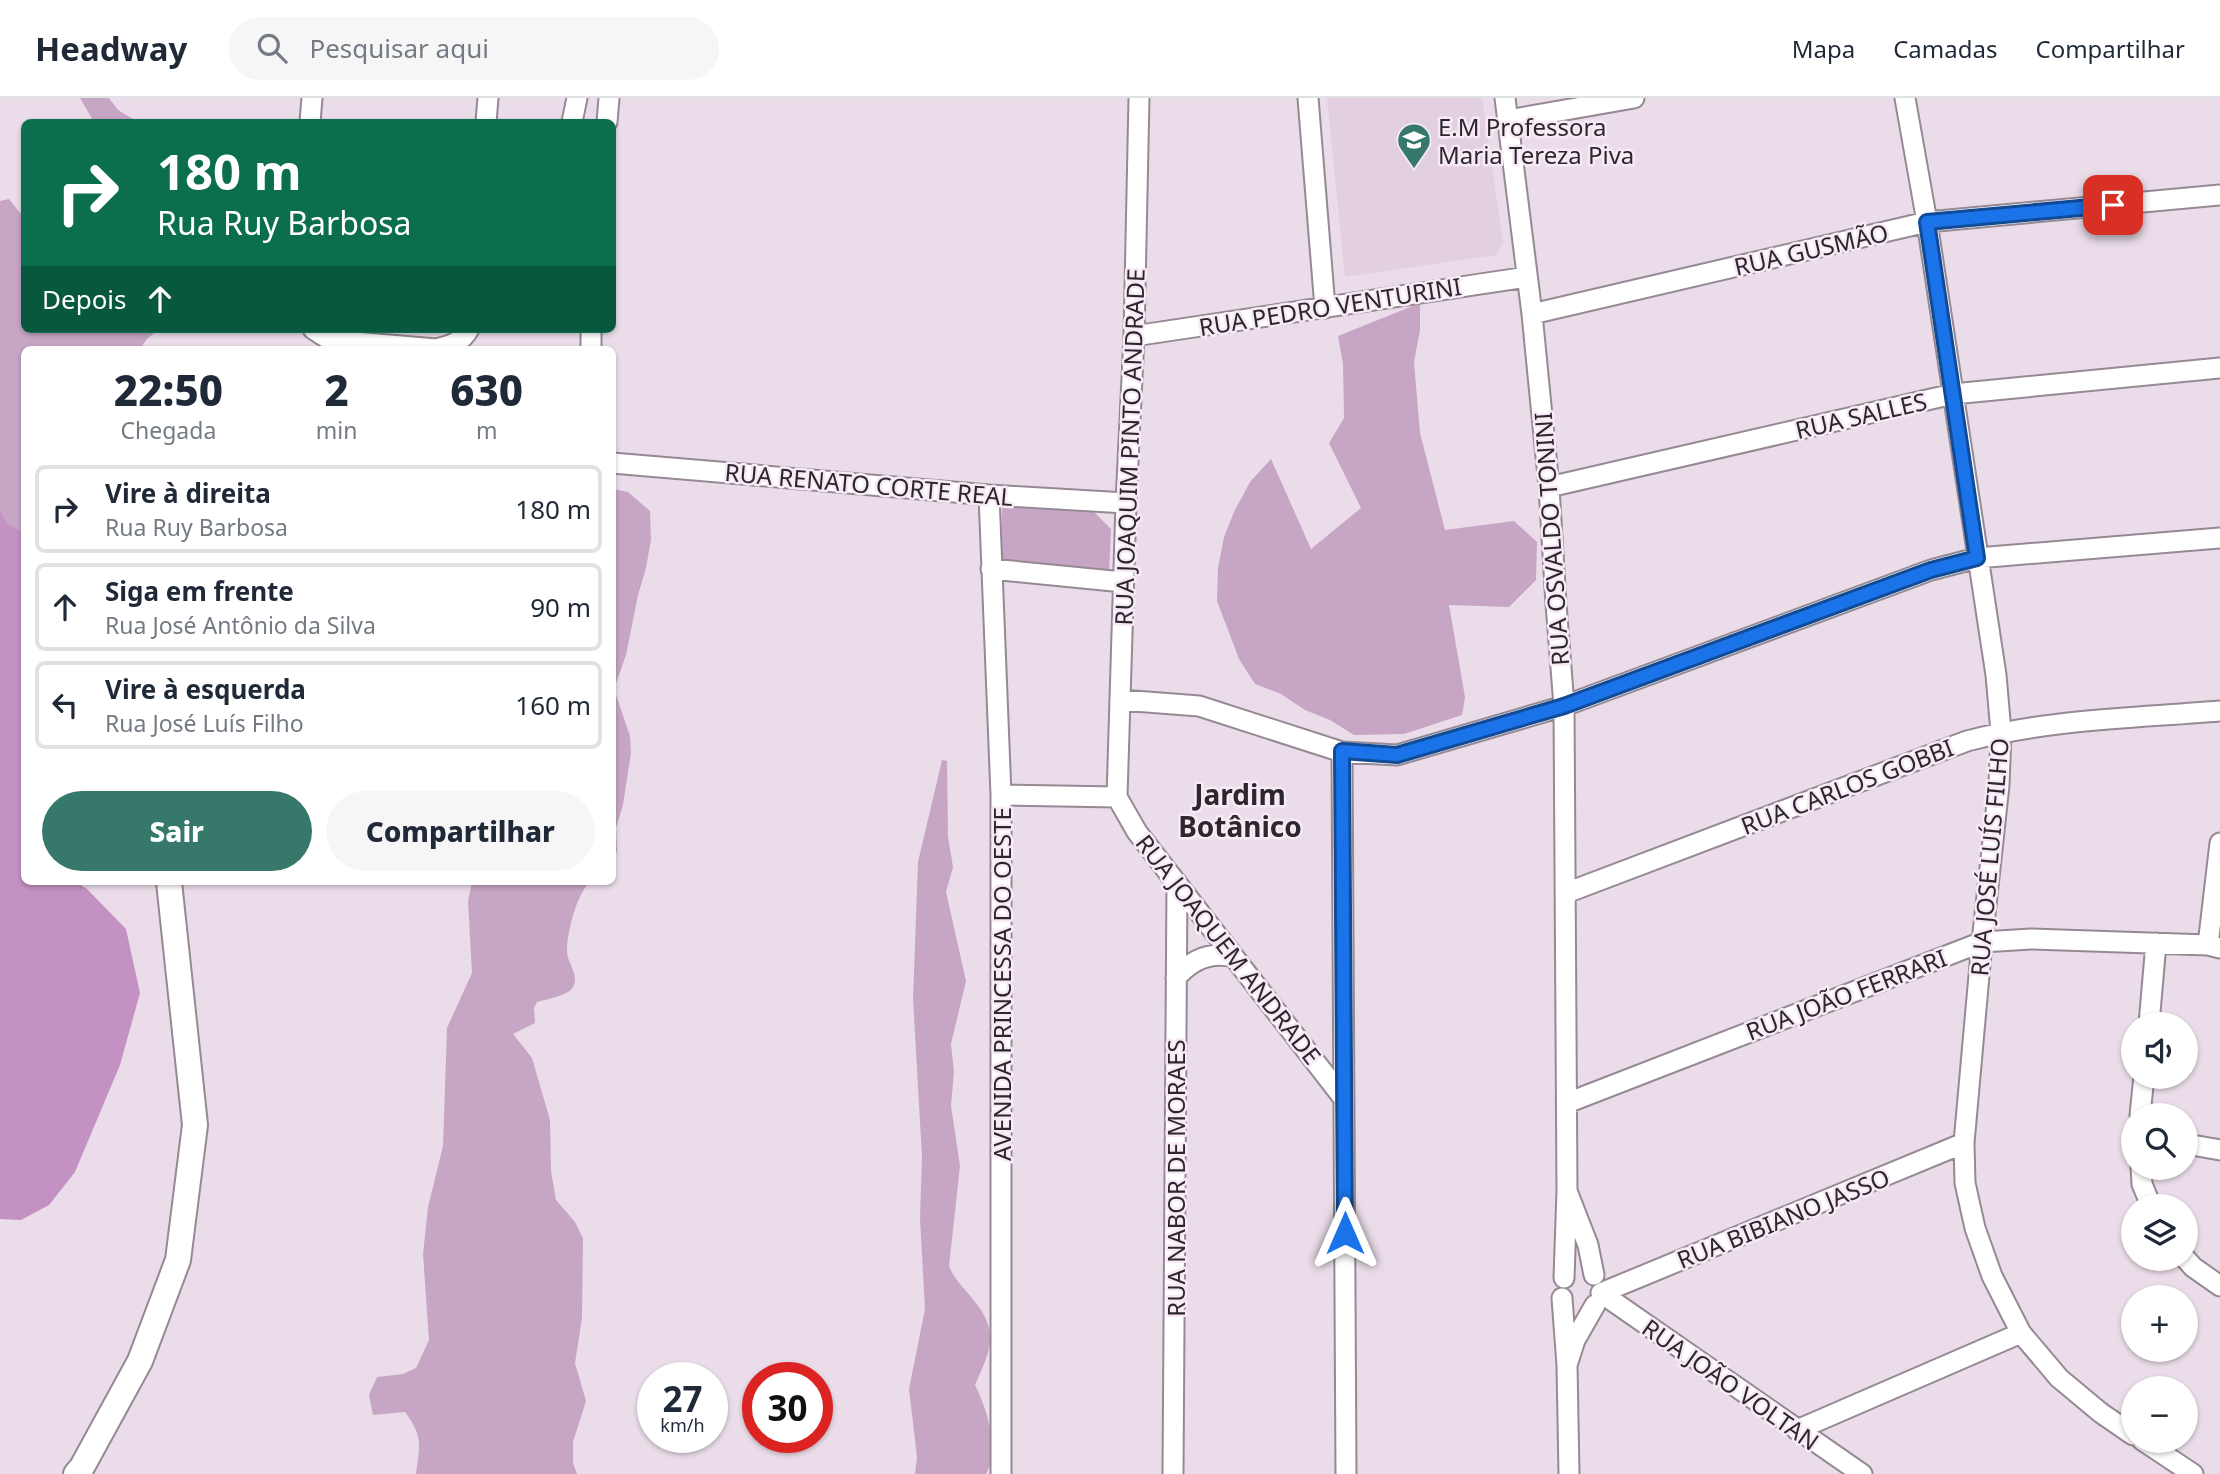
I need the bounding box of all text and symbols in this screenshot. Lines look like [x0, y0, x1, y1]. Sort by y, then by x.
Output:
search box [229, 17, 719, 80]
text: Headway [35, 26, 187, 71]
icon: search [253, 29, 291, 67]
text: Pesquisar aqui [309, 30, 489, 66]
text: Mapa [1792, 32, 1855, 65]
text: Camadas [1893, 32, 1997, 65]
text: Compartilhar [2035, 32, 2185, 65]
place label: E.M Professora Maria Tereza Piva [1438, 110, 1634, 171]
school or university icon: E.M Professora Maria Tereza Piva [1395, 121, 1433, 170]
text: 180 m [157, 138, 302, 204]
icon: right [42, 147, 133, 238]
pin [2083, 175, 2143, 235]
icon: arrive [2094, 186, 2132, 224]
text: Rua Ruy Barbosa [157, 201, 412, 244]
street label: RUA GUSMÃO [1731, 215, 1891, 283]
street label: RUA JOAQUIM PINTO ANDRADE [1106, 268, 1152, 626]
street label: RUA PEDRO VENTURINI [1196, 269, 1464, 343]
icon: ahead [141, 280, 179, 318]
text: Depois [42, 281, 127, 317]
text: 22:50 [114, 361, 223, 418]
text: 2 [324, 361, 349, 418]
text: 630 [450, 361, 523, 418]
street label: RUA SALLES [1792, 384, 1930, 446]
street label: RUA OSVALDO TONINI [1526, 411, 1576, 667]
text: Chegada [120, 414, 216, 446]
text: min [316, 414, 357, 446]
text: m [476, 414, 497, 446]
street label: RUA RENATO CORTE REAL [723, 455, 1015, 513]
text: Vire à direita [105, 475, 271, 511]
icon: right [46, 490, 84, 528]
text: 180 m [515, 491, 591, 527]
text: Rua Ruy Barbosa [105, 511, 288, 543]
text: Siga em frente [105, 573, 294, 609]
icon: ahead [46, 588, 84, 626]
text: 90 m [530, 589, 591, 625]
text: Rua José Antônio da Silva [105, 609, 376, 641]
text: Vire à esquerda [105, 671, 306, 707]
icon: left [46, 686, 84, 724]
text: 160 m [515, 687, 591, 723]
text: Rua José Luís Filho [105, 707, 304, 739]
street label: RUA CARLOS GOBBI [1736, 730, 1958, 842]
street label: RUA JOSÉ LUÍS FILHO [1962, 737, 2016, 977]
district label: Jardim Botânico [1178, 775, 1302, 845]
button: Sair [42, 791, 312, 871]
button: Compartilhar [326, 791, 595, 871]
street label: AVENIDA PRINCESSA DO OESTE [985, 807, 1018, 1161]
street label: RUA JOAQUEM ANDRADE [1129, 827, 1329, 1071]
street label: RUA JOÃO FERRARI [1741, 941, 1951, 1047]
map controls [2121, 1012, 2198, 1453]
button: sound [2121, 1012, 2198, 1089]
street label: RUA NABOR DE MORAES [1159, 1039, 1192, 1317]
button: search [2121, 1103, 2198, 1180]
street label: RUA BIBIANO JASSO [1672, 1160, 1894, 1276]
button: layers [2121, 1194, 2198, 1271]
position arrow [1308, 1196, 1382, 1270]
button: + [2121, 1285, 2198, 1362]
street label: RUA JOÃO VOLTAN [1636, 1311, 1826, 1457]
speed limit sign: 30 [742, 1362, 833, 1453]
text: 27 [662, 1375, 703, 1422]
button: − [2121, 1376, 2198, 1453]
text: km/h [660, 1413, 705, 1437]

